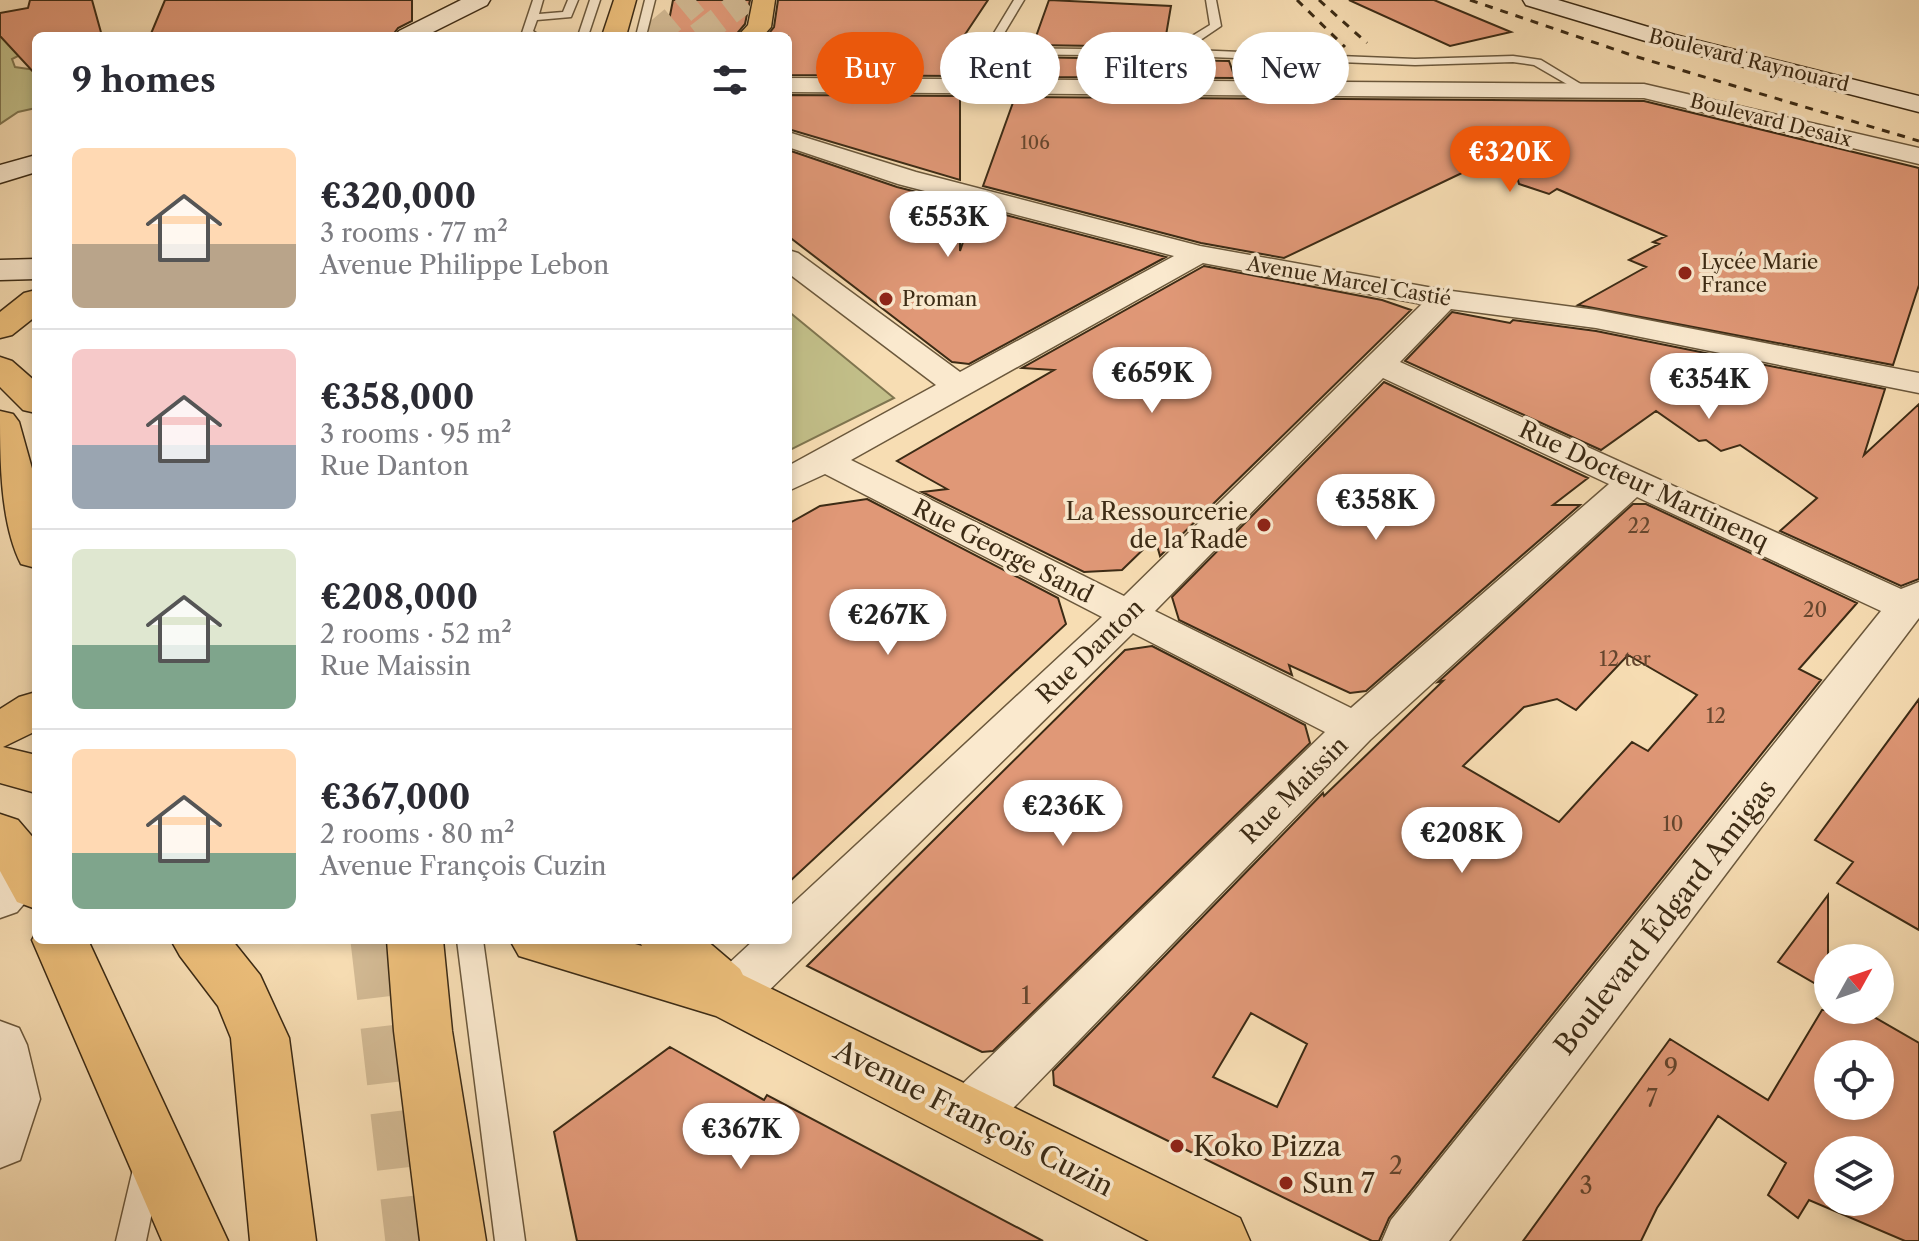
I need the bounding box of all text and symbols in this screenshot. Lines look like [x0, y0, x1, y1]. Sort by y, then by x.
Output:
street label: Boulevard Raynouard [1646, 23, 1852, 97]
chip: Buy [816, 32, 924, 104]
chip: Rent [940, 32, 1060, 104]
chip: Filters [1076, 32, 1216, 104]
chip: New [1232, 32, 1349, 104]
icon: filters [708, 58, 752, 102]
text: 9 homes [72, 59, 216, 101]
street label: Boulevard Desaix [1687, 88, 1855, 152]
pin: €320K [1454, 126, 1566, 194]
house number: 106 [1020, 132, 1050, 154]
text: €320K [1468, 136, 1552, 168]
text: €320,000 [320, 175, 476, 217]
icon: home [136, 180, 232, 276]
pin: €553K [892, 191, 1004, 259]
text: €553K [908, 201, 988, 233]
text: 3 rooms · 77 m² [320, 217, 508, 249]
text: Avenue Philippe Lebon [320, 249, 609, 281]
place label: Lycée Marie France [1701, 250, 1818, 297]
street label: Avenue Marcel Castié [1244, 251, 1453, 311]
marker: Lycée Marie France [1676, 264, 1694, 282]
place label: Proman [902, 287, 978, 311]
marker: Proman [877, 290, 895, 308]
pin: €659K [1096, 347, 1208, 415]
pin: €354K [1653, 353, 1765, 421]
text: €659K [1111, 357, 1193, 389]
text: €354K [1668, 363, 1750, 395]
text: €358,000 [320, 376, 474, 418]
icon: home [136, 381, 232, 477]
street label: Rue Docteur Martinenq [1514, 414, 1774, 556]
text: 3 rooms · 95 m² [320, 418, 512, 450]
text: Rue Danton [320, 450, 469, 482]
pin: €358K [1320, 474, 1432, 542]
text: €358K [1335, 484, 1417, 516]
street label: Rue George Sand [908, 493, 1098, 609]
place label: La Ressourcerie de la Rade [1066, 497, 1248, 554]
house number: 22 [1628, 514, 1651, 538]
marker: La Ressourcerie de la Rade [1255, 516, 1273, 534]
text: €208,000 [320, 576, 478, 618]
icon: home [136, 581, 232, 677]
pin: €267K [832, 589, 944, 657]
street label: Rue Danton [1030, 593, 1150, 709]
house number: 20 [1803, 598, 1827, 622]
text: €267K [847, 599, 929, 631]
text: 2 rooms · 52 m² [320, 618, 512, 650]
house number: 12 ter [1599, 647, 1652, 671]
text: Rue Maissin [320, 650, 471, 682]
house number: 12 [1706, 704, 1726, 728]
street label: Rue Maissin [1234, 730, 1354, 850]
street label: Boulevard Édgard Amigas [1547, 773, 1783, 1061]
text: €367,000 [320, 776, 471, 818]
pin: €236K [1007, 780, 1119, 848]
icon: home [136, 781, 232, 877]
text: €236K [1022, 790, 1104, 822]
pin: €208K [1406, 807, 1518, 875]
house number: 10 [1662, 812, 1684, 836]
text: €208K [1419, 817, 1505, 849]
text: 2 rooms · 80 m² [320, 818, 515, 850]
text: Avenue François Cuzin [320, 850, 607, 882]
north arrow [1814, 944, 1894, 1024]
map controls [1814, 944, 1894, 1216]
house number: 1 [1021, 981, 1031, 1010]
street label: Avenue François Cuzin [828, 1032, 1119, 1203]
button: locate [1814, 1040, 1894, 1120]
house number: 9 [1664, 1053, 1678, 1082]
house number: 7 [1646, 1084, 1658, 1113]
pin: €367K [685, 1103, 797, 1171]
text: €367K [701, 1113, 781, 1145]
place label: Koko Pizza [1193, 1129, 1342, 1163]
button: layers [1814, 1136, 1894, 1216]
marker: Koko Pizza [1168, 1137, 1186, 1155]
house number: 2 [1389, 1151, 1403, 1180]
place label: Sun 7 [1302, 1166, 1375, 1200]
house number: 3 [1579, 1171, 1593, 1200]
marker: Sun 7 [1277, 1174, 1295, 1192]

